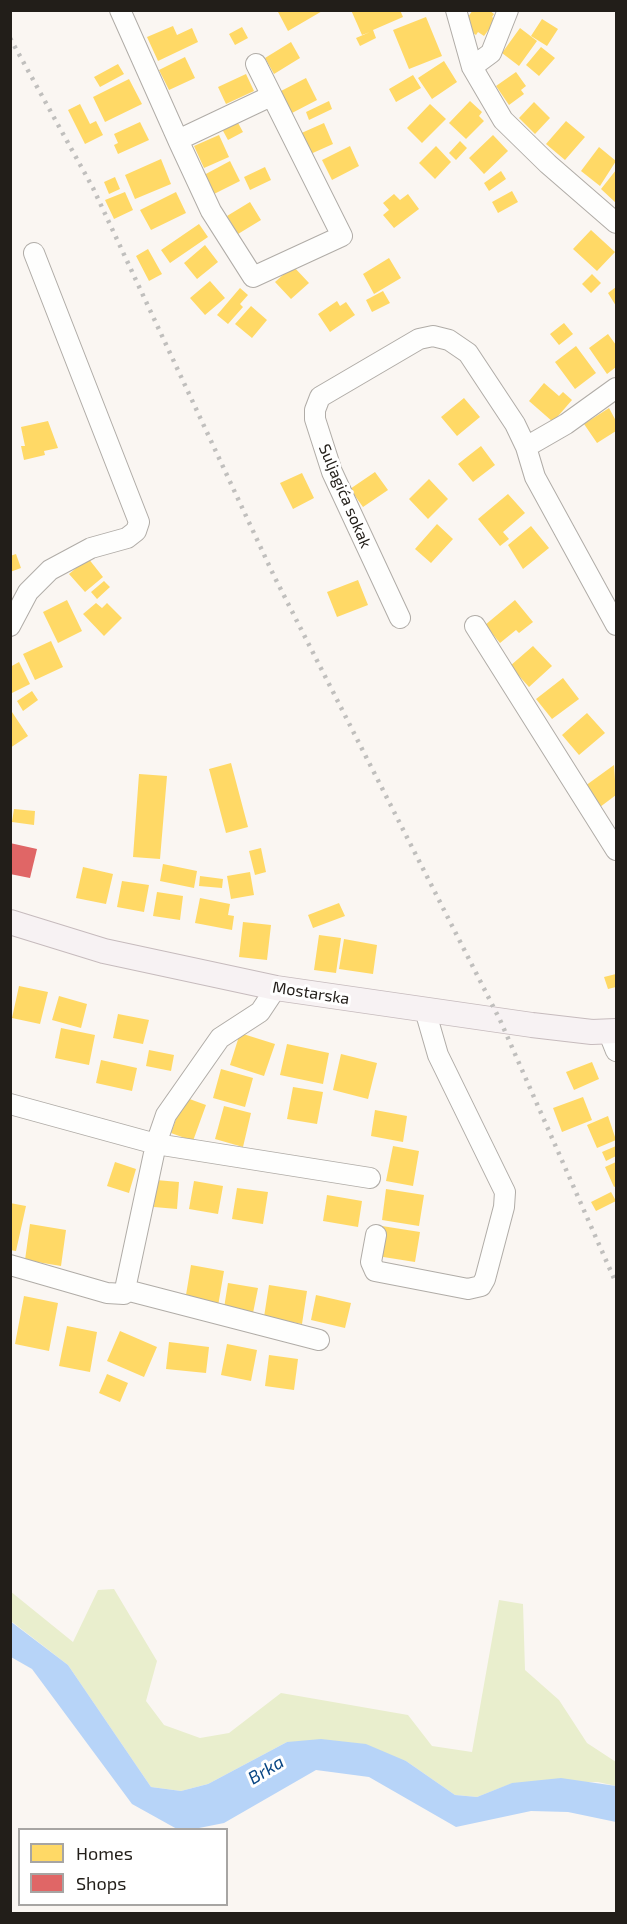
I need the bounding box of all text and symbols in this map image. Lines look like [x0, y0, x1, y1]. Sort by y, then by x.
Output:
street label: Suljagića sokak [314, 441, 376, 551]
street label: Mostarska [271, 977, 351, 1009]
water label: Brka [244, 1751, 288, 1789]
legend [18, 1828, 228, 1906]
text: Homes [76, 1842, 133, 1864]
text: Shops [76, 1872, 126, 1894]

